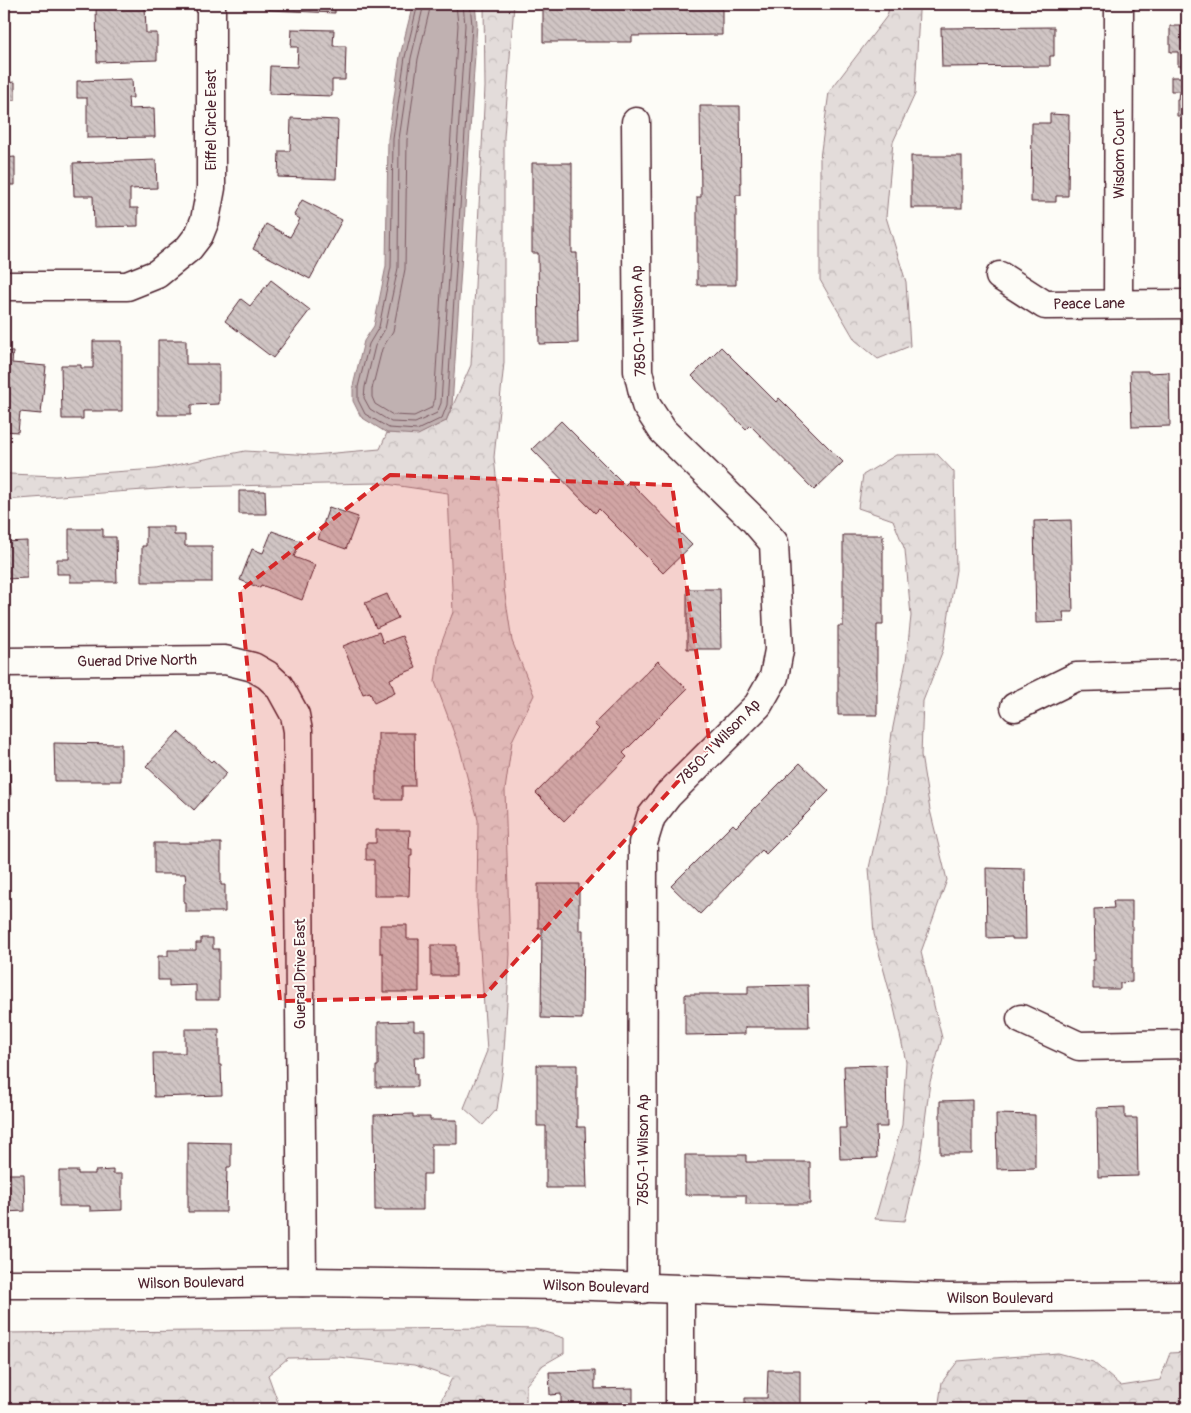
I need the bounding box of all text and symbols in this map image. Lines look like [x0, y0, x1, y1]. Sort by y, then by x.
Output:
street label: Eiffel Circle East [202, 68, 221, 171]
street label: Wisdom Court [1110, 108, 1129, 199]
street label: 7850-1 Wilson Ap [628, 265, 650, 377]
street label: Peace Lane [1053, 294, 1126, 314]
street label: Guerad Drive North [77, 650, 197, 672]
street label: 7850-1 Wilson Ap [673, 695, 765, 789]
street label: Guerad Drive East [291, 918, 310, 1029]
street label: 7850-1 Wilson Ap [634, 1094, 653, 1206]
street label: Wilson Boulevard [138, 1273, 244, 1293]
street label: Wilson Boulevard [542, 1276, 650, 1298]
street label: Wilson Boulevard [947, 1289, 1053, 1308]

